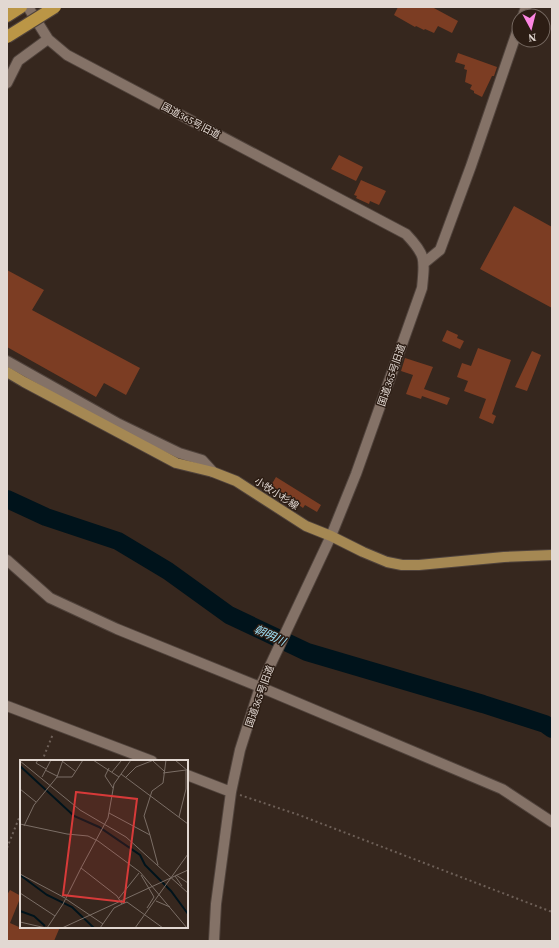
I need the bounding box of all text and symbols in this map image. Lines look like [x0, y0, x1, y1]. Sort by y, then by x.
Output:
north arrow [511, 8, 551, 48]
text: N [527, 29, 537, 45]
street label: 国道365号旧道 [159, 99, 223, 141]
street label: 国道365号旧道 [375, 342, 408, 408]
street label: 小牧小杉線 [252, 474, 301, 512]
water label: 朝明川 [252, 622, 289, 650]
street label: 国道365号旧道 [242, 663, 277, 729]
inset map [20, 760, 188, 928]

